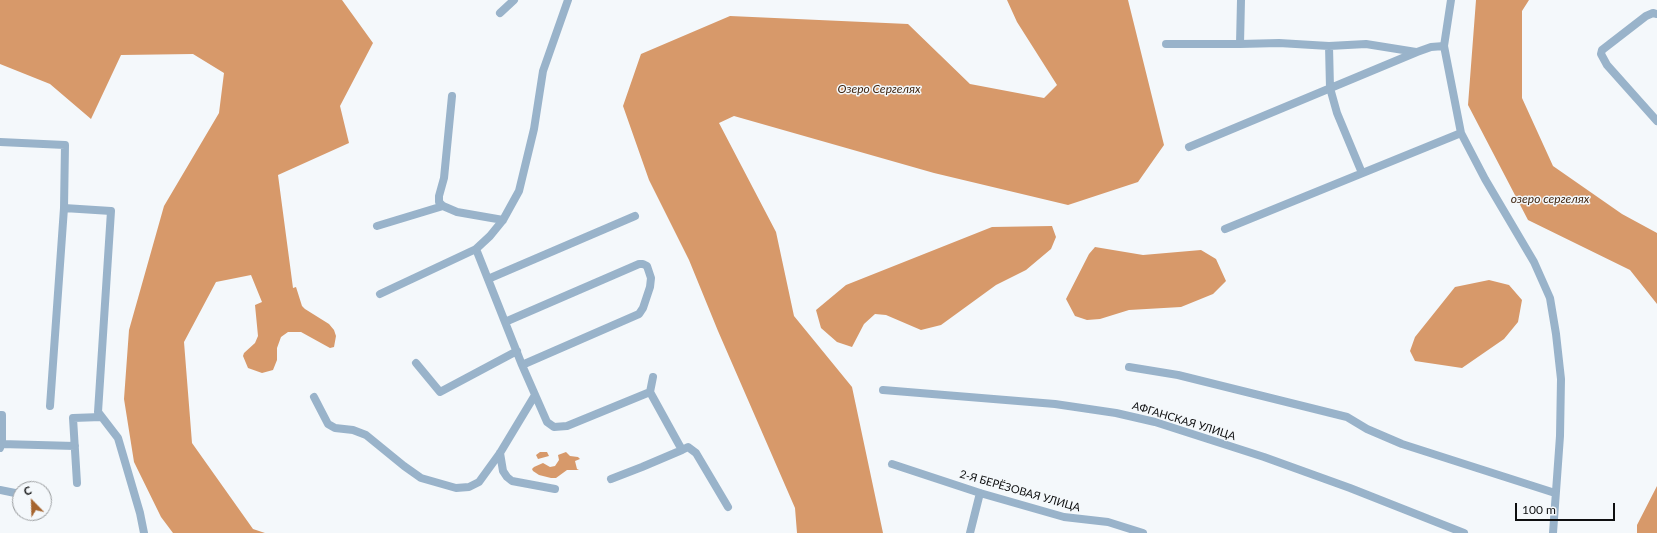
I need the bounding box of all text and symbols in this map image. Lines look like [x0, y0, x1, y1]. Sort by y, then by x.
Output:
water label: Озеро Сергелях [837, 82, 921, 96]
water label: озеро сергелях [1511, 192, 1589, 206]
street label: АФГАНСКАЯ УЛИЦА [1131, 399, 1237, 443]
street label: 2-Я БЕРЁЗОВАЯ УЛИЦА [958, 467, 1082, 515]
north arrow [12, 481, 52, 521]
text: С [22, 483, 33, 498]
scale bar [1517, 495, 1617, 521]
text: 100 m [1522, 502, 1556, 517]

